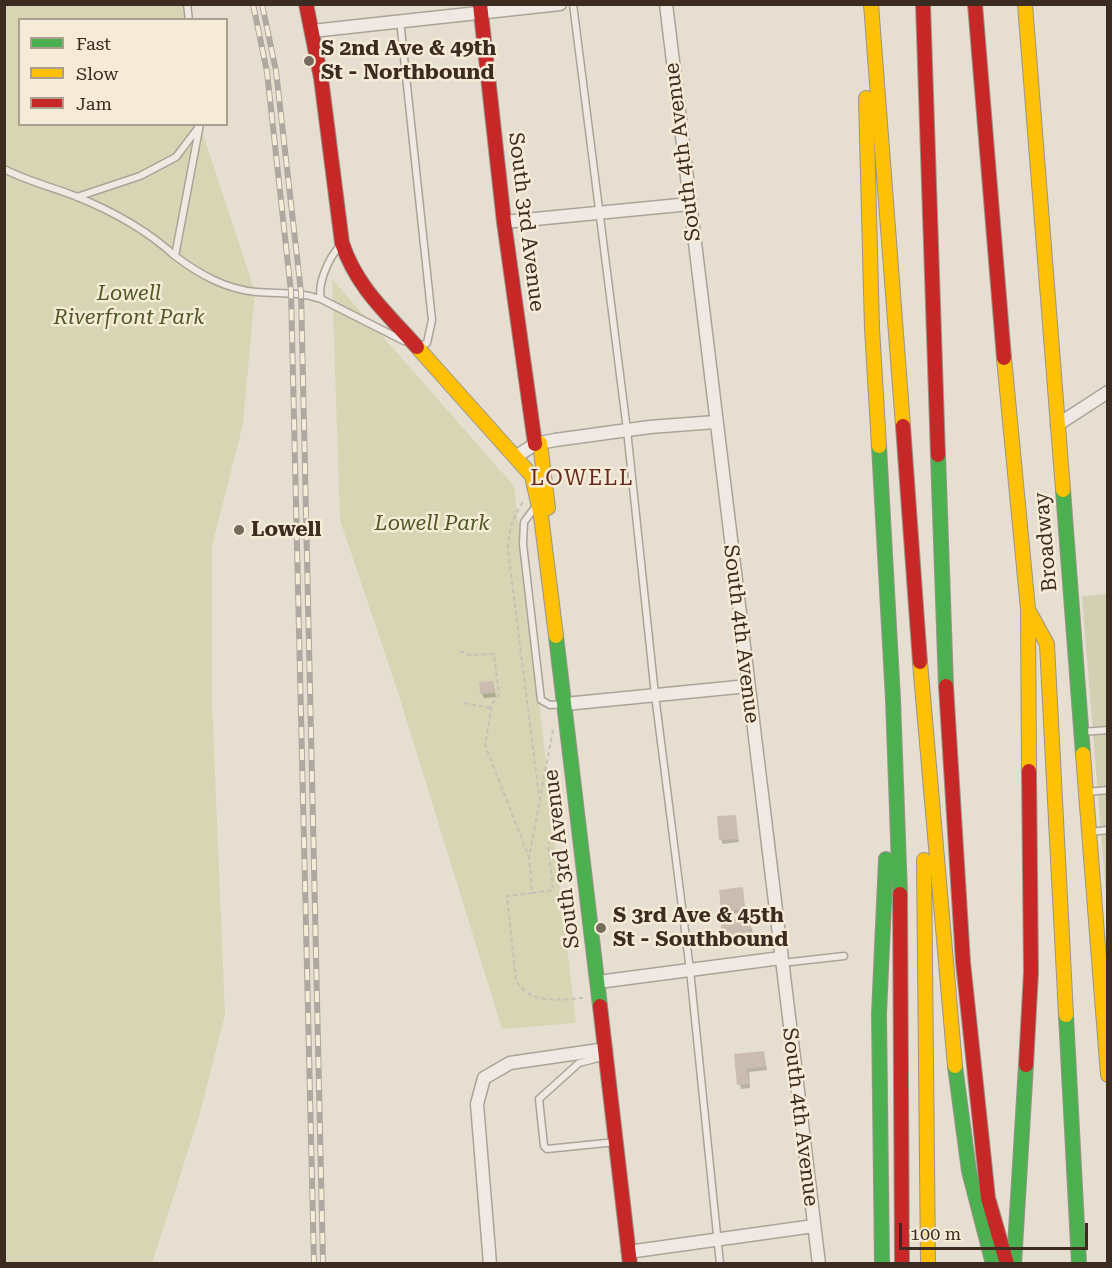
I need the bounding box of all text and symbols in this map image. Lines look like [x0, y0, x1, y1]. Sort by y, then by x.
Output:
legend [18, 18, 228, 126]
text: Fast [76, 33, 111, 54]
place label: S 2nd Ave & 49th St - Northbound [321, 36, 496, 86]
marker: S 2nd Ave & 49th St - Northbound [302, 54, 316, 68]
street label: South 4th Avenue [660, 61, 706, 243]
text: Slow [76, 63, 118, 84]
text: Jam [76, 93, 112, 114]
street label: South 3rd Avenue [503, 131, 549, 313]
park label: Lowell Riverfront Park [53, 281, 205, 331]
district label: LOWELL [530, 466, 634, 492]
street label: Broadway [1029, 491, 1063, 593]
park label: Lowell Park [374, 511, 490, 537]
place label: Lowell [251, 517, 321, 543]
marker: Lowell [232, 523, 246, 537]
street label: South 4th Avenue [718, 543, 764, 725]
street label: South 3rd Avenue [539, 768, 585, 950]
place label: S 3rd Ave & 45th St - Southbound [613, 903, 788, 953]
marker: S 3rd Ave & 45th St - Southbound [594, 921, 608, 935]
street label: South 4th Avenue [777, 1026, 823, 1208]
scale bar [902, 1211, 1091, 1249]
text: 100 m [910, 1223, 961, 1244]

